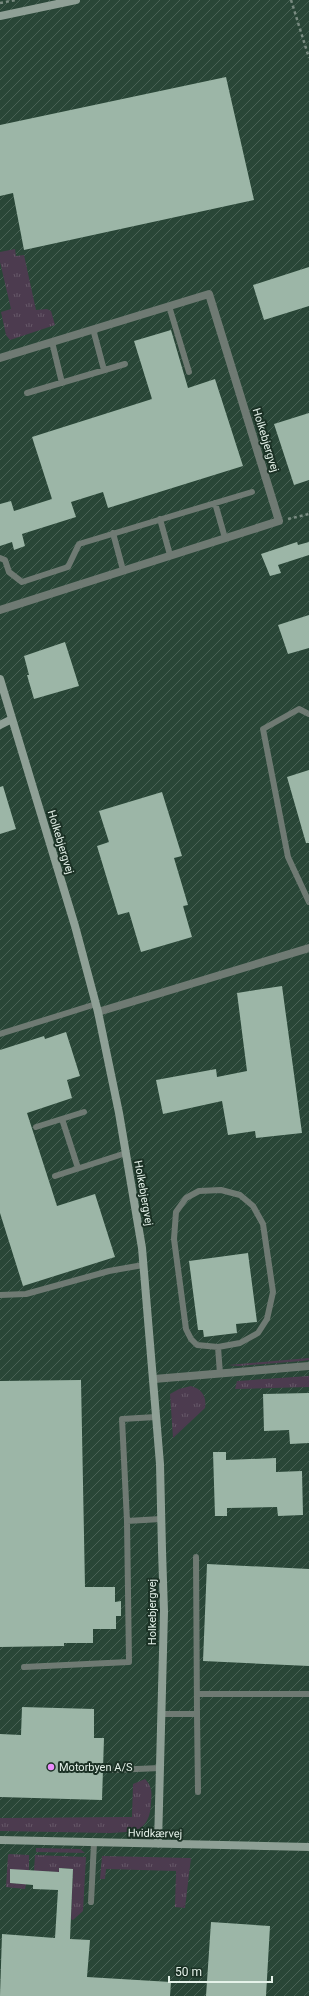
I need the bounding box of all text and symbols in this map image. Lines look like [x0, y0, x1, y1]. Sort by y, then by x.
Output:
street label: Holkebjergvej [250, 407, 281, 474]
street label: Holkebjergvej [45, 809, 76, 876]
street label: Holkebjergvej [131, 1159, 156, 1227]
street label: Holkebjergvej [146, 1579, 159, 1645]
place label: Motorbyen A/S [59, 1761, 133, 1774]
marker: Motorbyen A/S [46, 1762, 56, 1772]
street label: Hvidkærvej [128, 1827, 182, 1840]
scale bar [169, 1958, 272, 1984]
text: 50 m [175, 1965, 202, 1979]

